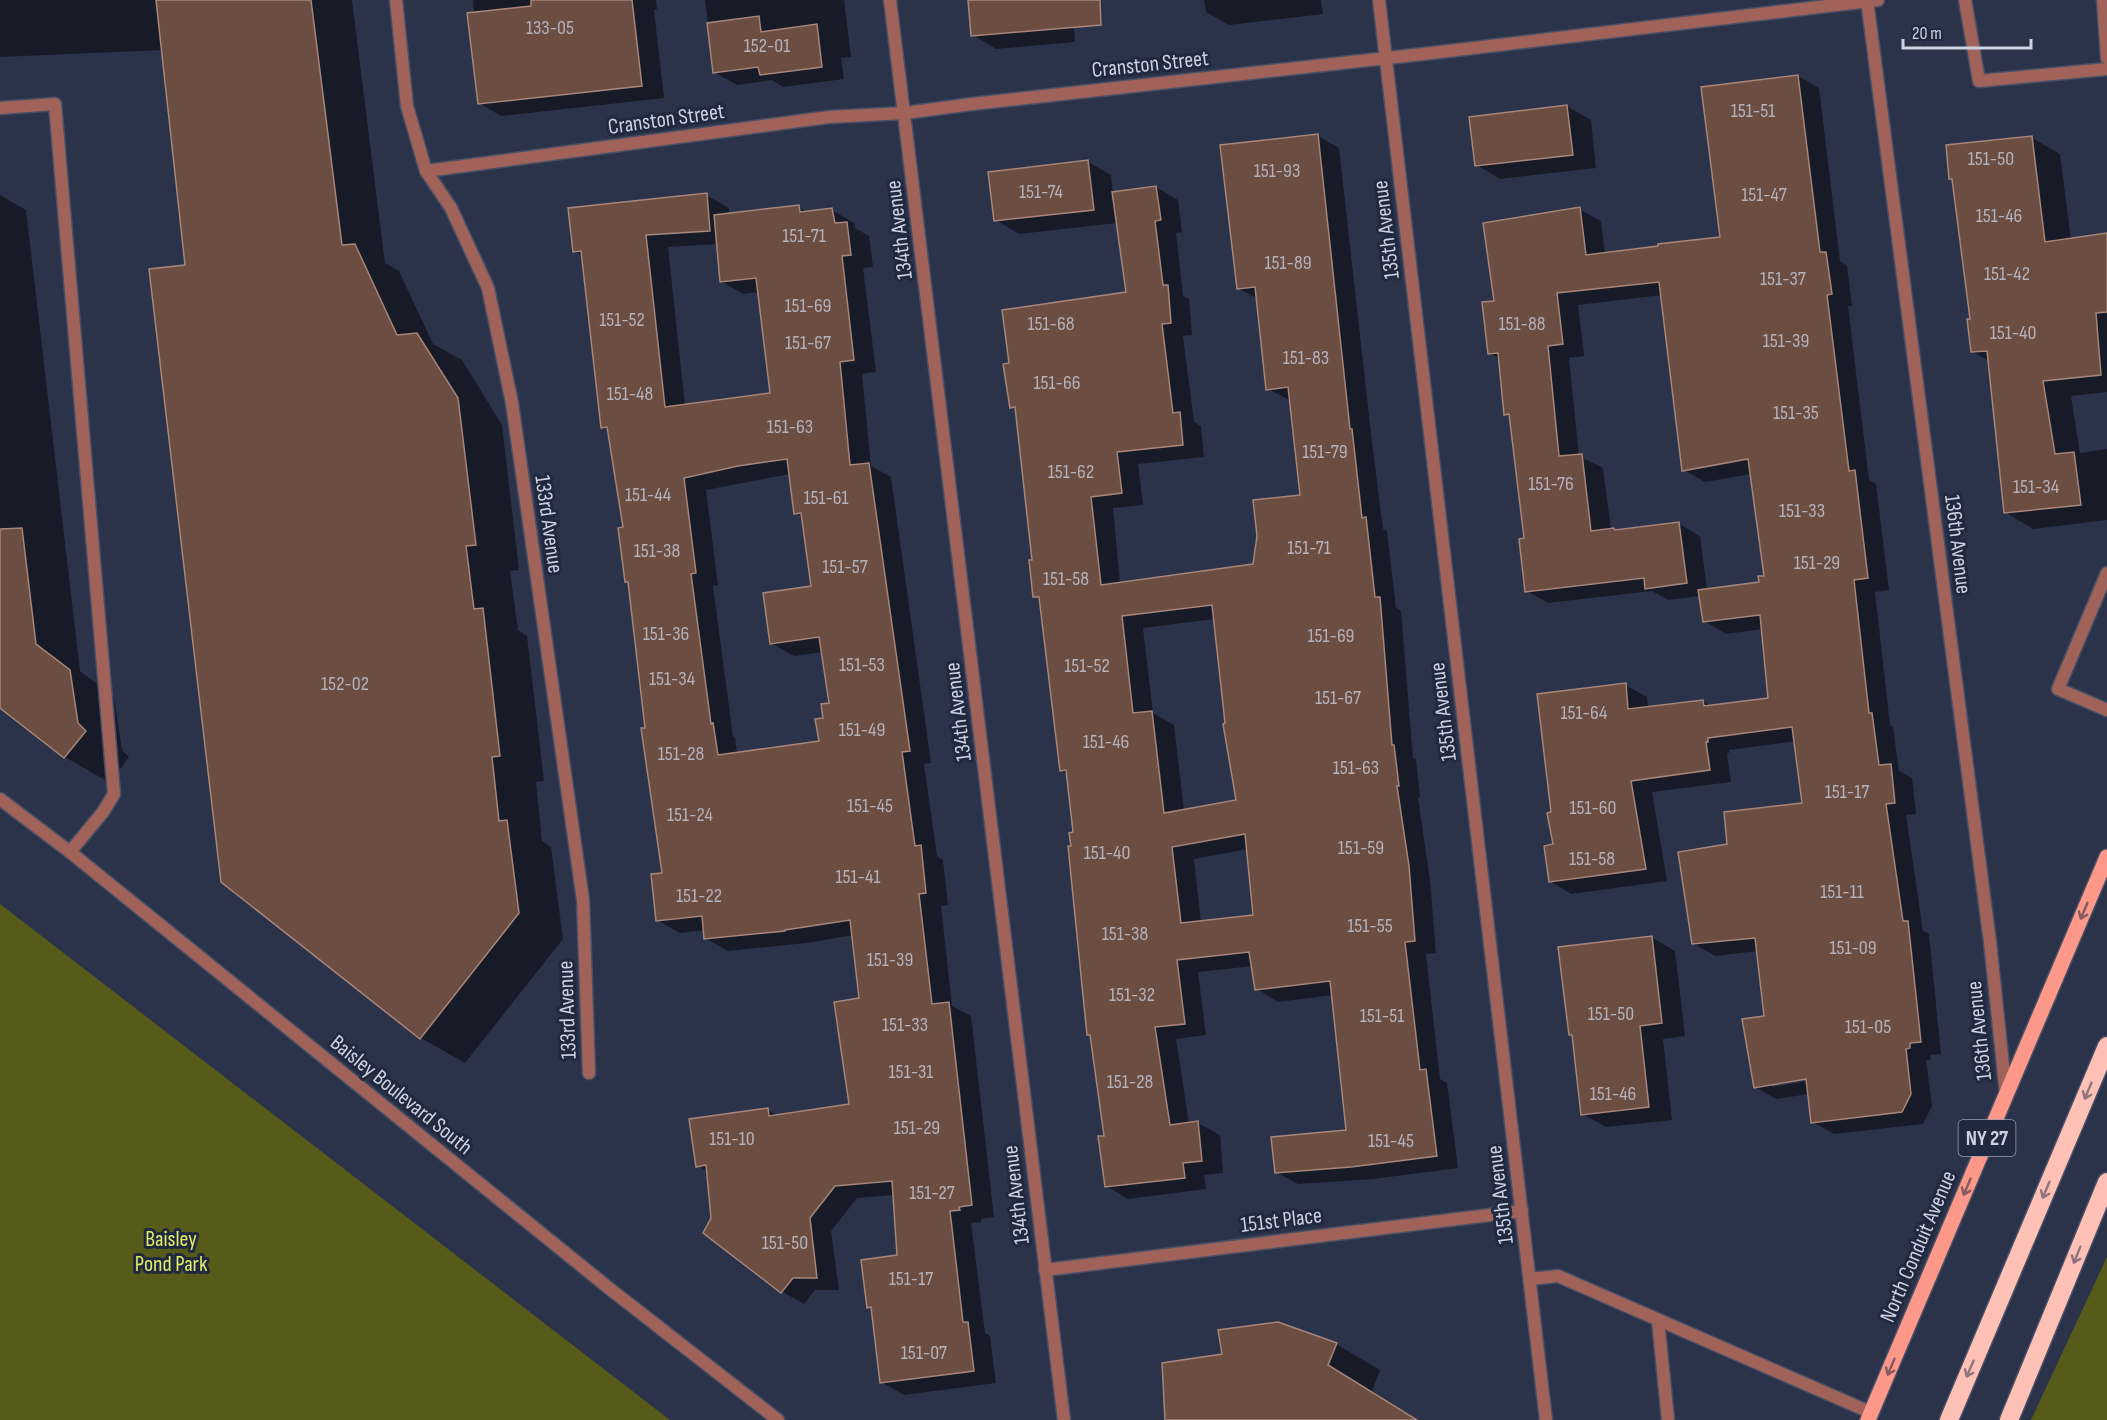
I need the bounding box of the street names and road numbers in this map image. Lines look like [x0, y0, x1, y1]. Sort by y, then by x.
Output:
street label: Cranston Street [1090, 45, 1210, 84]
street label: Cranston Street [606, 98, 726, 141]
street label: 134th Avenue [880, 179, 919, 281]
street label: 135th Avenue [1367, 179, 1406, 281]
street label: 133rd Avenue [528, 474, 569, 575]
street label: 136th Avenue [1938, 493, 1977, 595]
street label: 134th Avenue [939, 661, 978, 763]
street label: 135th Avenue [1424, 661, 1463, 763]
street label: 133rd Avenue [552, 960, 583, 1060]
street label: 136th Avenue [1961, 980, 1998, 1082]
street label: Baisley Boulevard South [324, 1030, 478, 1161]
road number: NY 27 [1958, 1120, 2016, 1156]
street label: 134th Avenue [997, 1144, 1036, 1246]
street label: 135th Avenue [1481, 1144, 1520, 1246]
street label: North Conduit Avenue [1874, 1167, 1962, 1326]
street label: 151st Place [1239, 1202, 1323, 1239]

